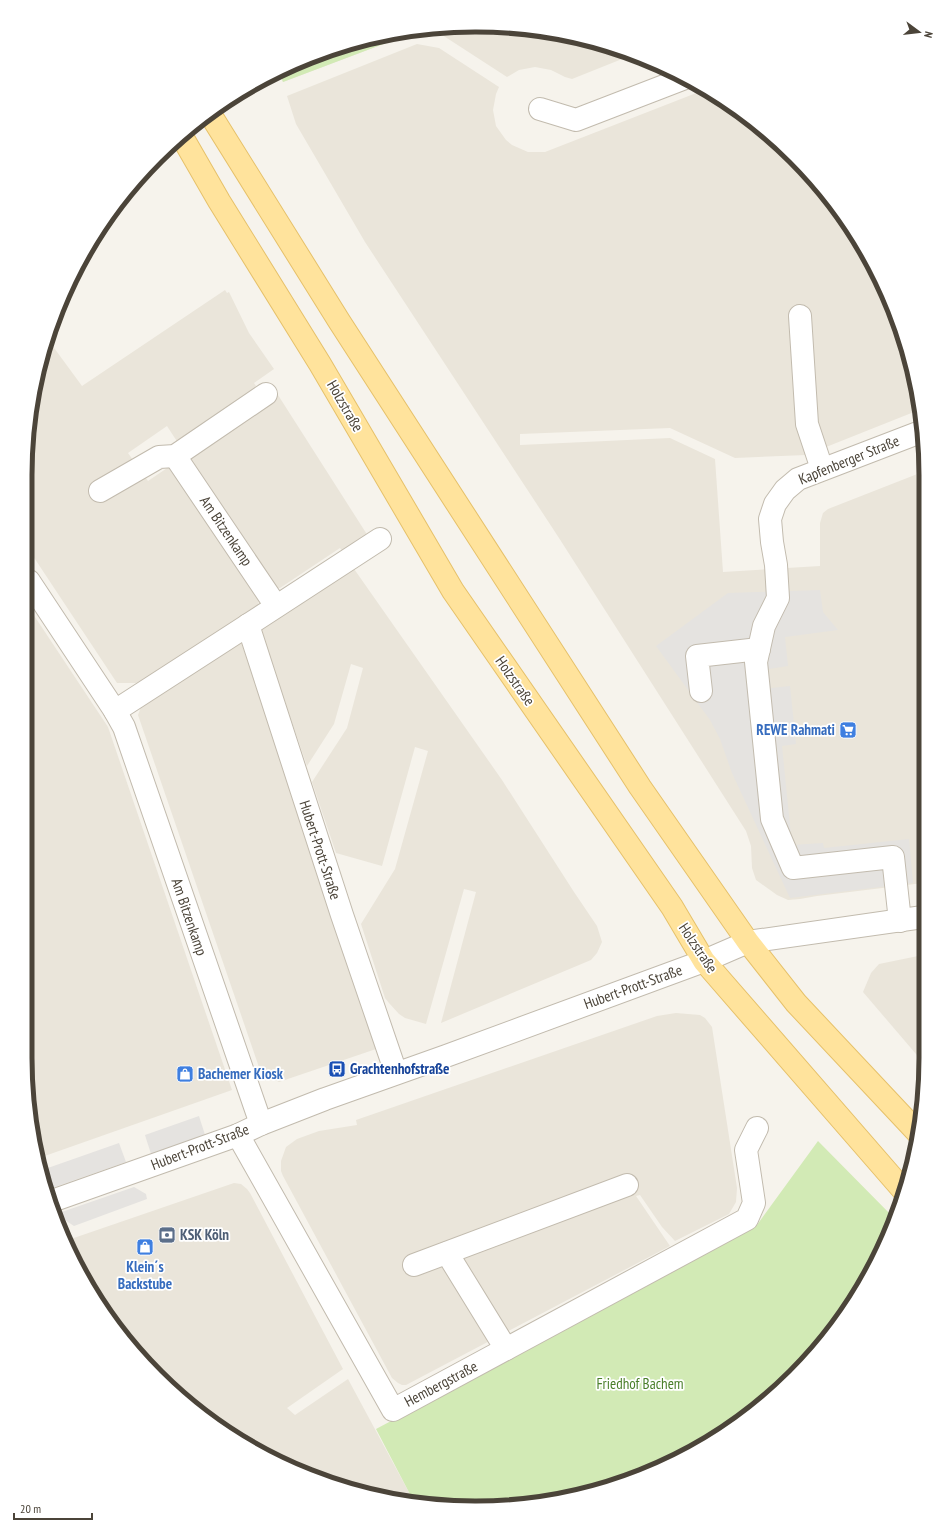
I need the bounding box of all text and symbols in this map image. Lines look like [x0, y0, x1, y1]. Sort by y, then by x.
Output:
north arrow [899, 12, 939, 52]
text: N [921, 30, 936, 39]
street label: Holzstraße [323, 377, 368, 435]
street label: Kapfenberger Straße [796, 431, 902, 488]
street label: Am Bitzenkamp [196, 492, 257, 569]
street label: Holzstraße [491, 652, 539, 709]
place label: REWE Rahmati [756, 720, 835, 739]
supermarket icon: REWE Rahmati [838, 720, 858, 740]
street label: Hubert-Prott-Straße [295, 798, 345, 902]
street label: Am Bitzenkamp [167, 876, 212, 958]
street label: Holzstraße [675, 919, 722, 976]
street label: Hubert-Prott-Straße [581, 960, 685, 1013]
bus stop icon: Grachtenhofstraße [327, 1059, 347, 1079]
place label: Grachtenhofstraße [350, 1059, 450, 1078]
shop icon: Bachemer Kiosk [175, 1064, 195, 1084]
place label: Bachemer Kiosk [198, 1064, 284, 1083]
street label: Hubert-Prott-Straße [148, 1119, 251, 1174]
bank icon: KSK Köln [157, 1225, 177, 1245]
place label: KSK Köln [180, 1225, 229, 1244]
shop icon: Klein´s Backstube [135, 1237, 155, 1257]
place label: Klein´s Backstube [118, 1257, 172, 1293]
street label: Hembergstraße [401, 1356, 481, 1411]
park label: Friedhof Bachem [596, 1374, 684, 1393]
scale bar [14, 1495, 92, 1521]
text: 20 m [20, 1501, 41, 1516]

